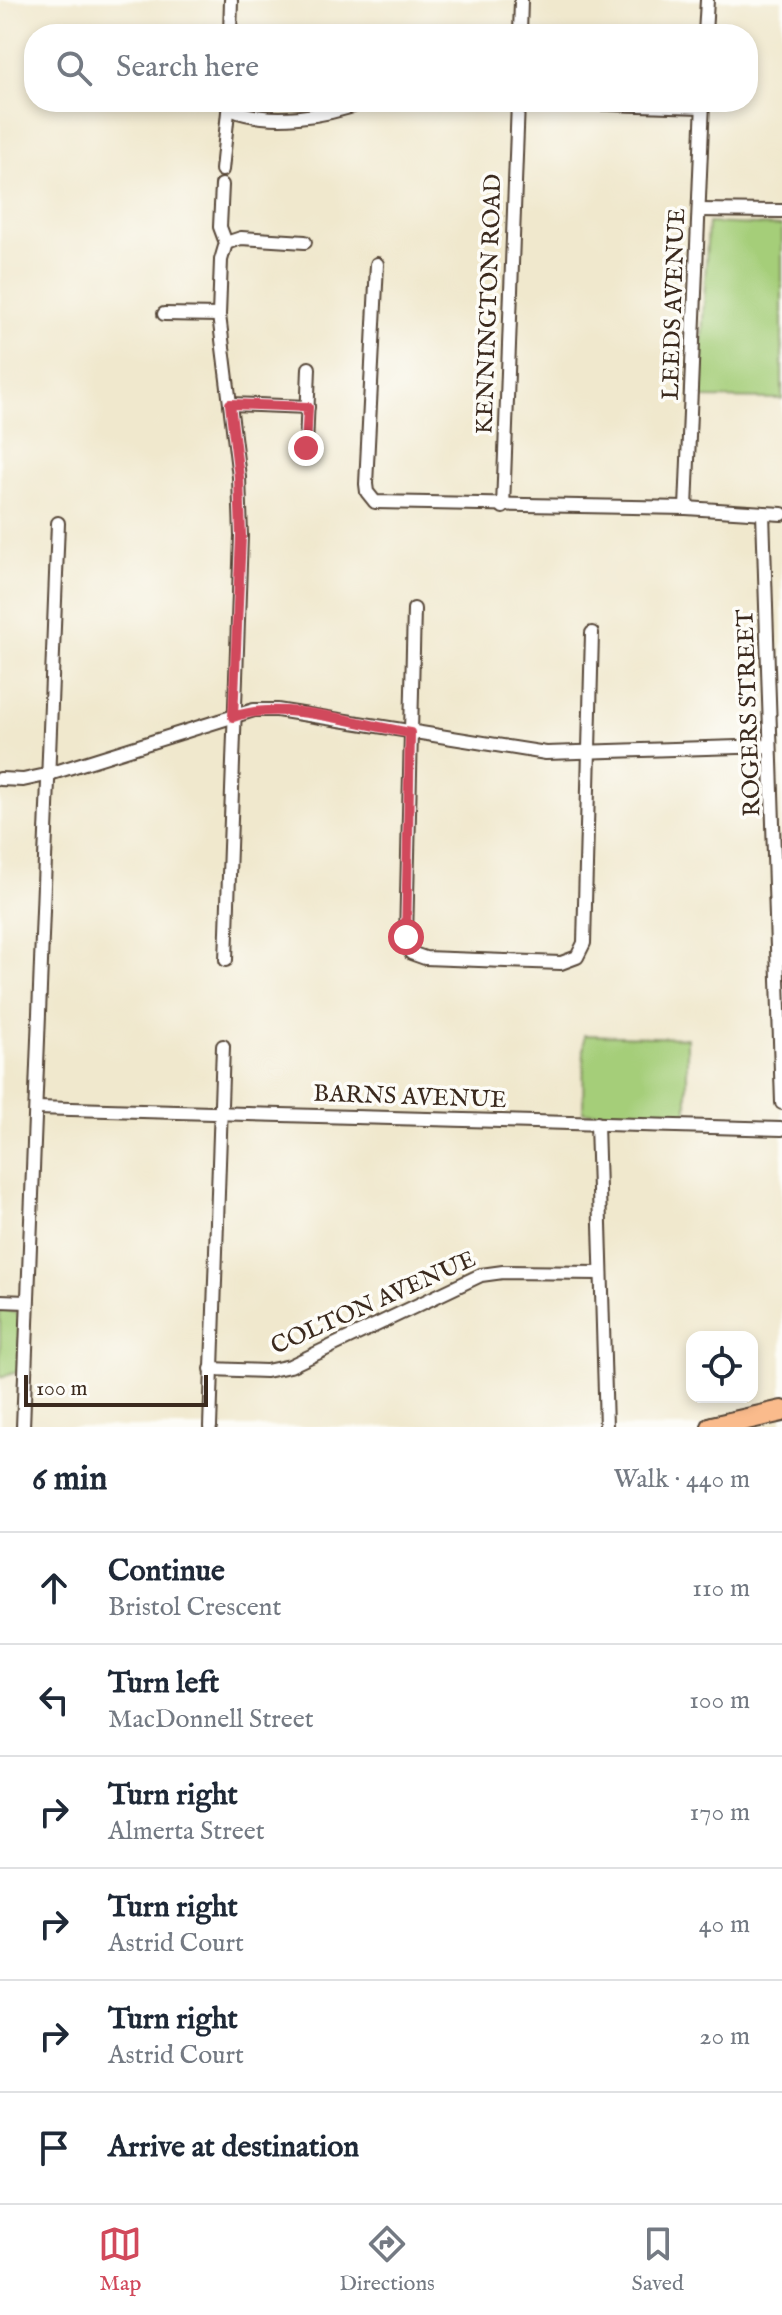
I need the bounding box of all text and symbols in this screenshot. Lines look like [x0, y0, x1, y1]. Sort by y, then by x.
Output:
search box [24, 24, 758, 112]
icon: search [52, 46, 96, 90]
text: Search here [116, 49, 259, 87]
street label: KENNINGTON ROAD [469, 173, 510, 435]
street label: LEEDS AVENUE [656, 207, 693, 401]
route end [288, 430, 324, 466]
street label: ROGERS STREET [730, 608, 769, 817]
route start [388, 919, 424, 955]
street label: BARNS AVENUE [313, 1079, 507, 1116]
street label: COLTON AVENUE [266, 1244, 481, 1362]
map controls [686, 1331, 758, 1403]
button: locate [686, 1331, 758, 1403]
scale bar [24, 1371, 208, 1407]
text: 100 m [36, 1375, 88, 1403]
text: 6 min [32, 1458, 107, 1501]
text: Walk · 440 m [613, 1463, 750, 1496]
text: Continue [108, 1553, 225, 1591]
icon: ahead [32, 1566, 76, 1610]
text: 110 m [692, 1572, 750, 1605]
text: Bristol Crescent [108, 1591, 281, 1624]
text: Turn left [108, 1665, 219, 1703]
icon: left [32, 1678, 76, 1722]
text: 100 m [689, 1684, 750, 1717]
text: MacDonnell Street [108, 1703, 314, 1736]
text: Turn right [108, 1777, 238, 1815]
icon: right [32, 1790, 76, 1834]
text: 170 m [690, 1796, 750, 1829]
text: Almerta Street [108, 1815, 265, 1848]
text: Turn right [108, 1889, 238, 1927]
icon: right [32, 1902, 76, 1946]
text: 40 m [699, 1908, 750, 1941]
text: Astrid Court [108, 1927, 244, 1960]
text: Turn right [108, 2001, 238, 2039]
icon: right [32, 2014, 76, 2058]
text: 20 m [699, 2020, 750, 2053]
text: Astrid Court [108, 2039, 244, 2072]
icon: arrive [32, 2126, 76, 2170]
text: Arrive at destination [108, 2129, 359, 2167]
tab: Map [98, 2222, 142, 2298]
tab: Directions [339, 2222, 435, 2298]
tab: Saved [632, 2222, 684, 2298]

